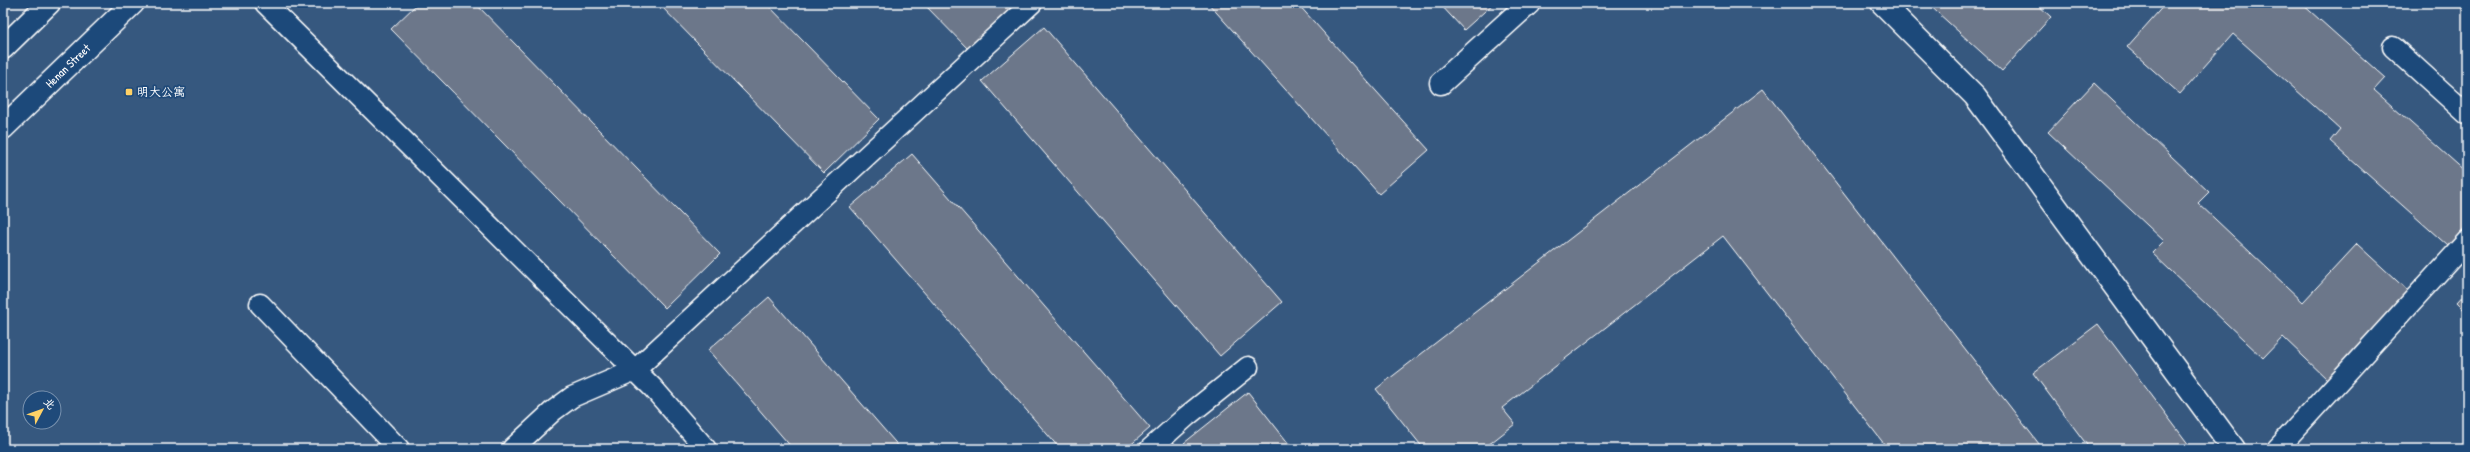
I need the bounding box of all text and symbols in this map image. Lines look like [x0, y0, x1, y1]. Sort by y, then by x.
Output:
street label: Henan Street [41, 39, 95, 91]
place label: 明大公寓 [137, 83, 185, 100]
marker: 明大公寓 [124, 87, 134, 97]
north arrow [22, 390, 62, 430]
text: 北 [41, 395, 58, 412]

